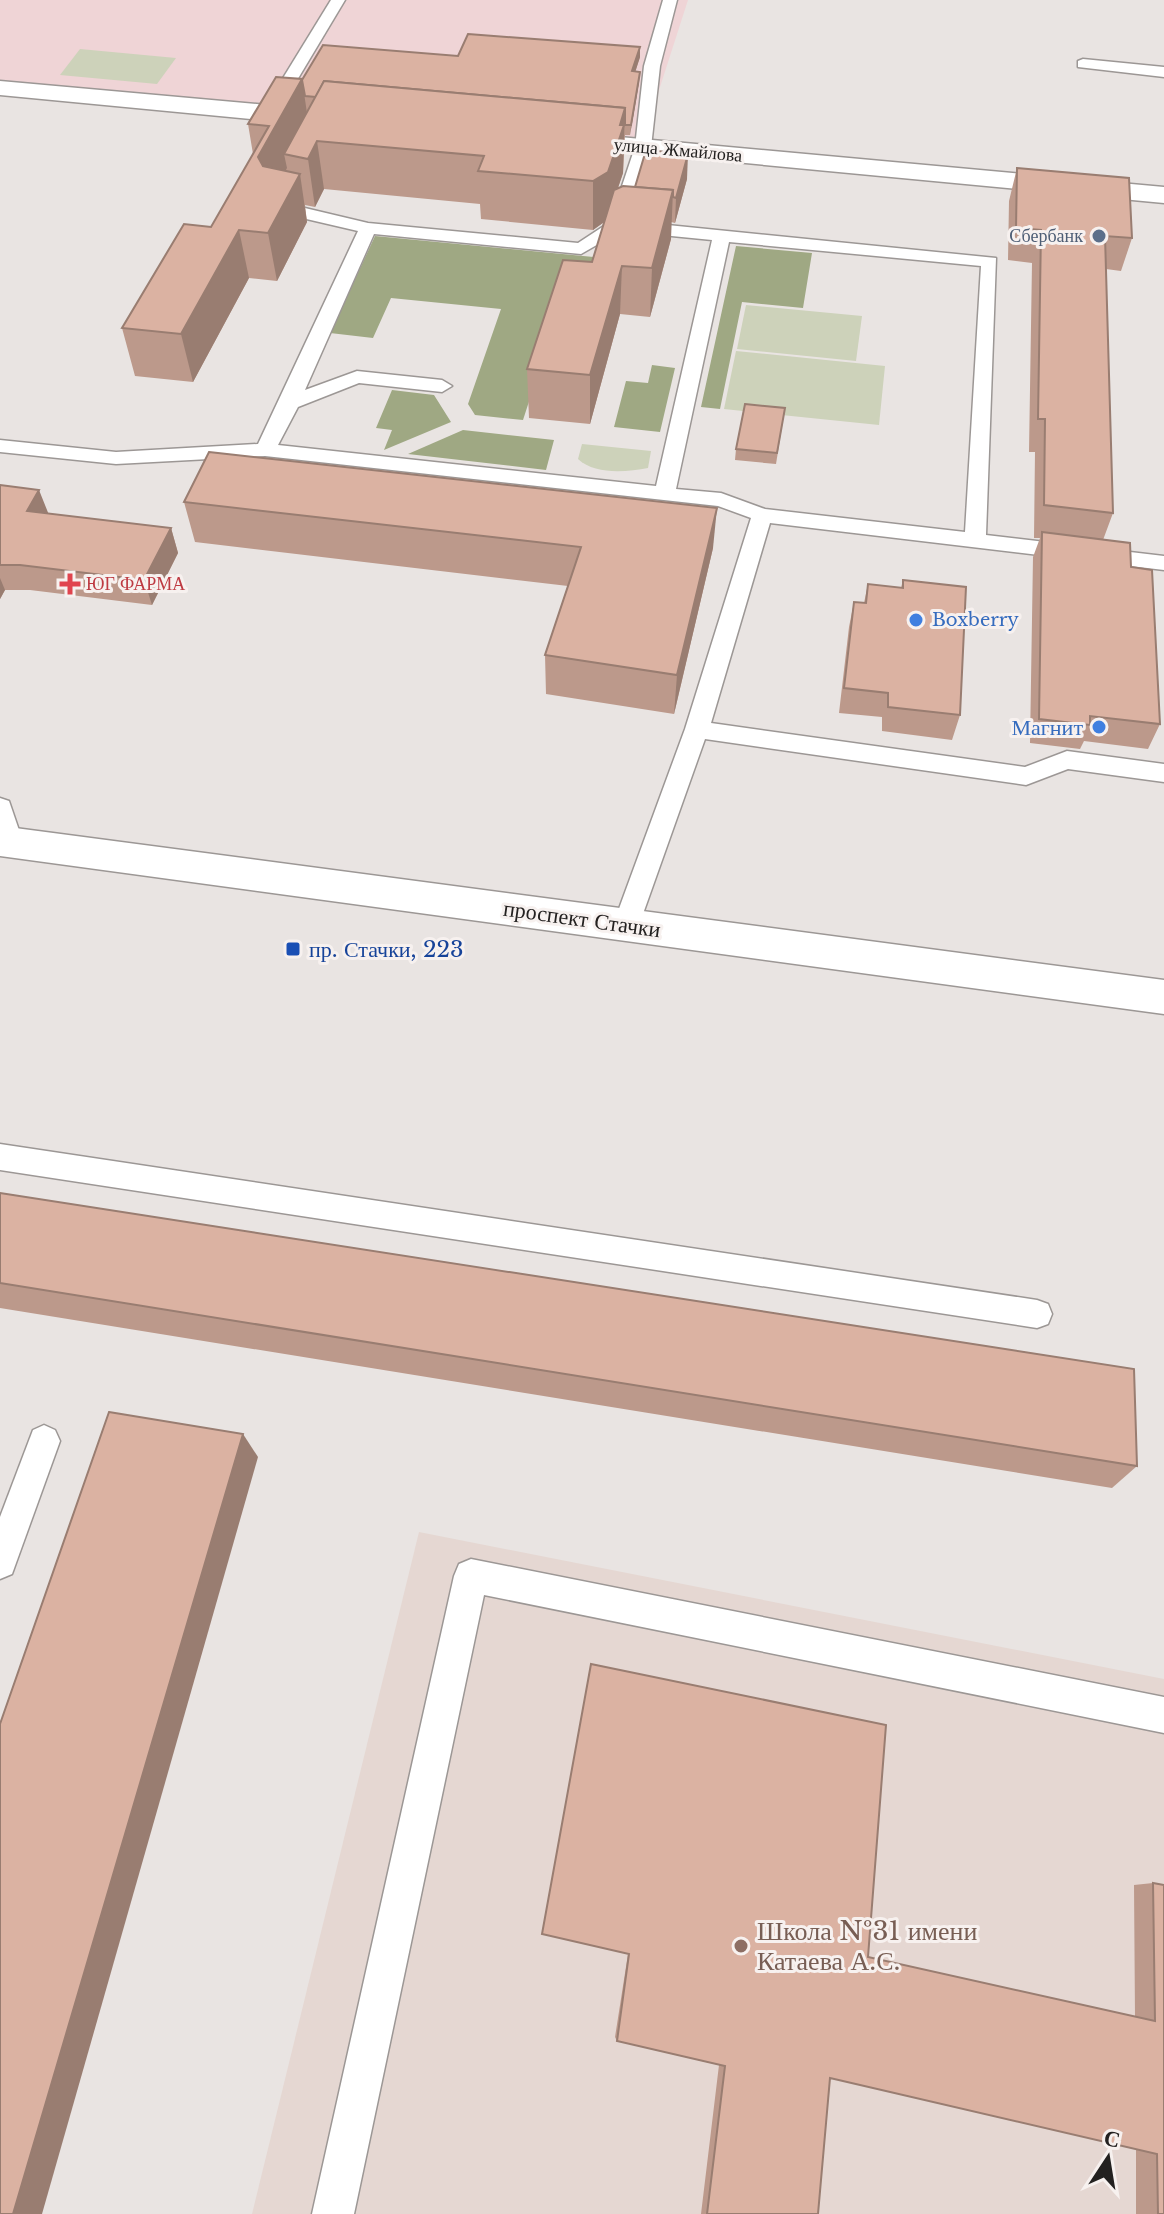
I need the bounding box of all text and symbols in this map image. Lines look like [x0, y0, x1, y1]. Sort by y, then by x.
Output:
street label: улица Жмайлова [613, 133, 743, 167]
place label: Сбербанк [1009, 225, 1083, 247]
marker: Сбербанк [1090, 227, 1108, 245]
place label: ЮГ ФАРМА [86, 573, 185, 595]
marker: ЮГ ФАРМА [61, 575, 79, 593]
place label: Boxberry [932, 609, 1019, 631]
marker: Boxberry [907, 611, 925, 629]
place label: Магнит [1011, 714, 1083, 741]
marker: Магнит [1090, 718, 1108, 736]
street label: проспект Стачки [502, 895, 663, 943]
place label: пр. Стачки, 223 [309, 936, 464, 963]
marker: пр. Стачки, 223 [284, 940, 302, 958]
place label: Школа №31 имени Катаева А.С. [757, 1915, 977, 1977]
marker: Школа №31 имени Катаева А.С. [732, 1937, 750, 1955]
north arrow [1068, 2118, 1148, 2198]
text: С [1101, 2124, 1123, 2154]

